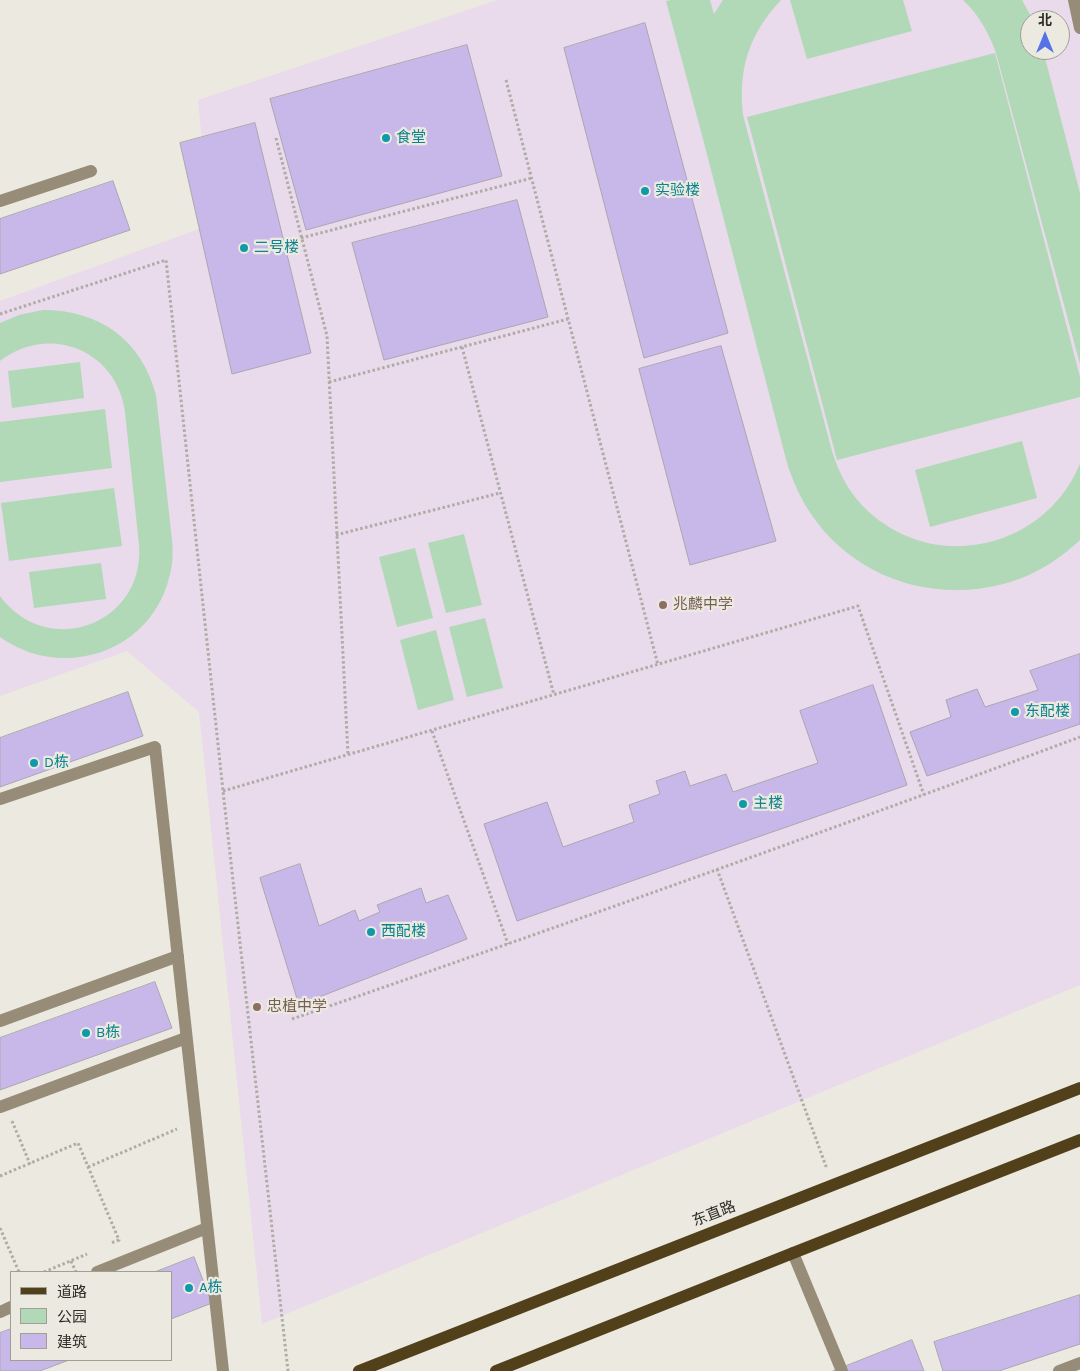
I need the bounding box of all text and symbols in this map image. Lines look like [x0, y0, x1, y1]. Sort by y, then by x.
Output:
north arrow [1020, 10, 1070, 60]
text: 北 [1038, 12, 1052, 29]
place label: 食堂 [396, 129, 426, 147]
marker: 食堂 [380, 132, 392, 144]
place label: 实验楼 [655, 182, 700, 200]
marker: 实验楼 [639, 185, 651, 197]
place label: 二号楼 [254, 239, 299, 257]
marker: 二号楼 [238, 242, 250, 254]
place label: 兆麟中学 [673, 596, 733, 614]
marker: 兆麟中学 [657, 599, 669, 611]
place label: 东配楼 [1025, 703, 1070, 721]
marker: 东配楼 [1009, 706, 1021, 718]
place label: D栋 [44, 754, 69, 772]
marker: D栋 [28, 757, 40, 769]
place label: 主楼 [753, 795, 783, 813]
marker: 主楼 [737, 798, 749, 810]
place label: 西配楼 [381, 923, 426, 941]
marker: 西配楼 [365, 926, 377, 938]
place label: 忠植中学 [267, 998, 327, 1016]
marker: 忠植中学 [251, 1001, 263, 1013]
place label: B栋 [96, 1024, 120, 1042]
marker: B栋 [80, 1027, 92, 1039]
street label: 东直路 [690, 1198, 738, 1230]
legend [10, 1271, 172, 1361]
place label: A栋 [199, 1279, 223, 1297]
marker: A栋 [183, 1282, 195, 1294]
text: 道路 [57, 1283, 87, 1301]
text: 公园 [57, 1308, 87, 1326]
text: 建筑 [57, 1333, 87, 1351]

